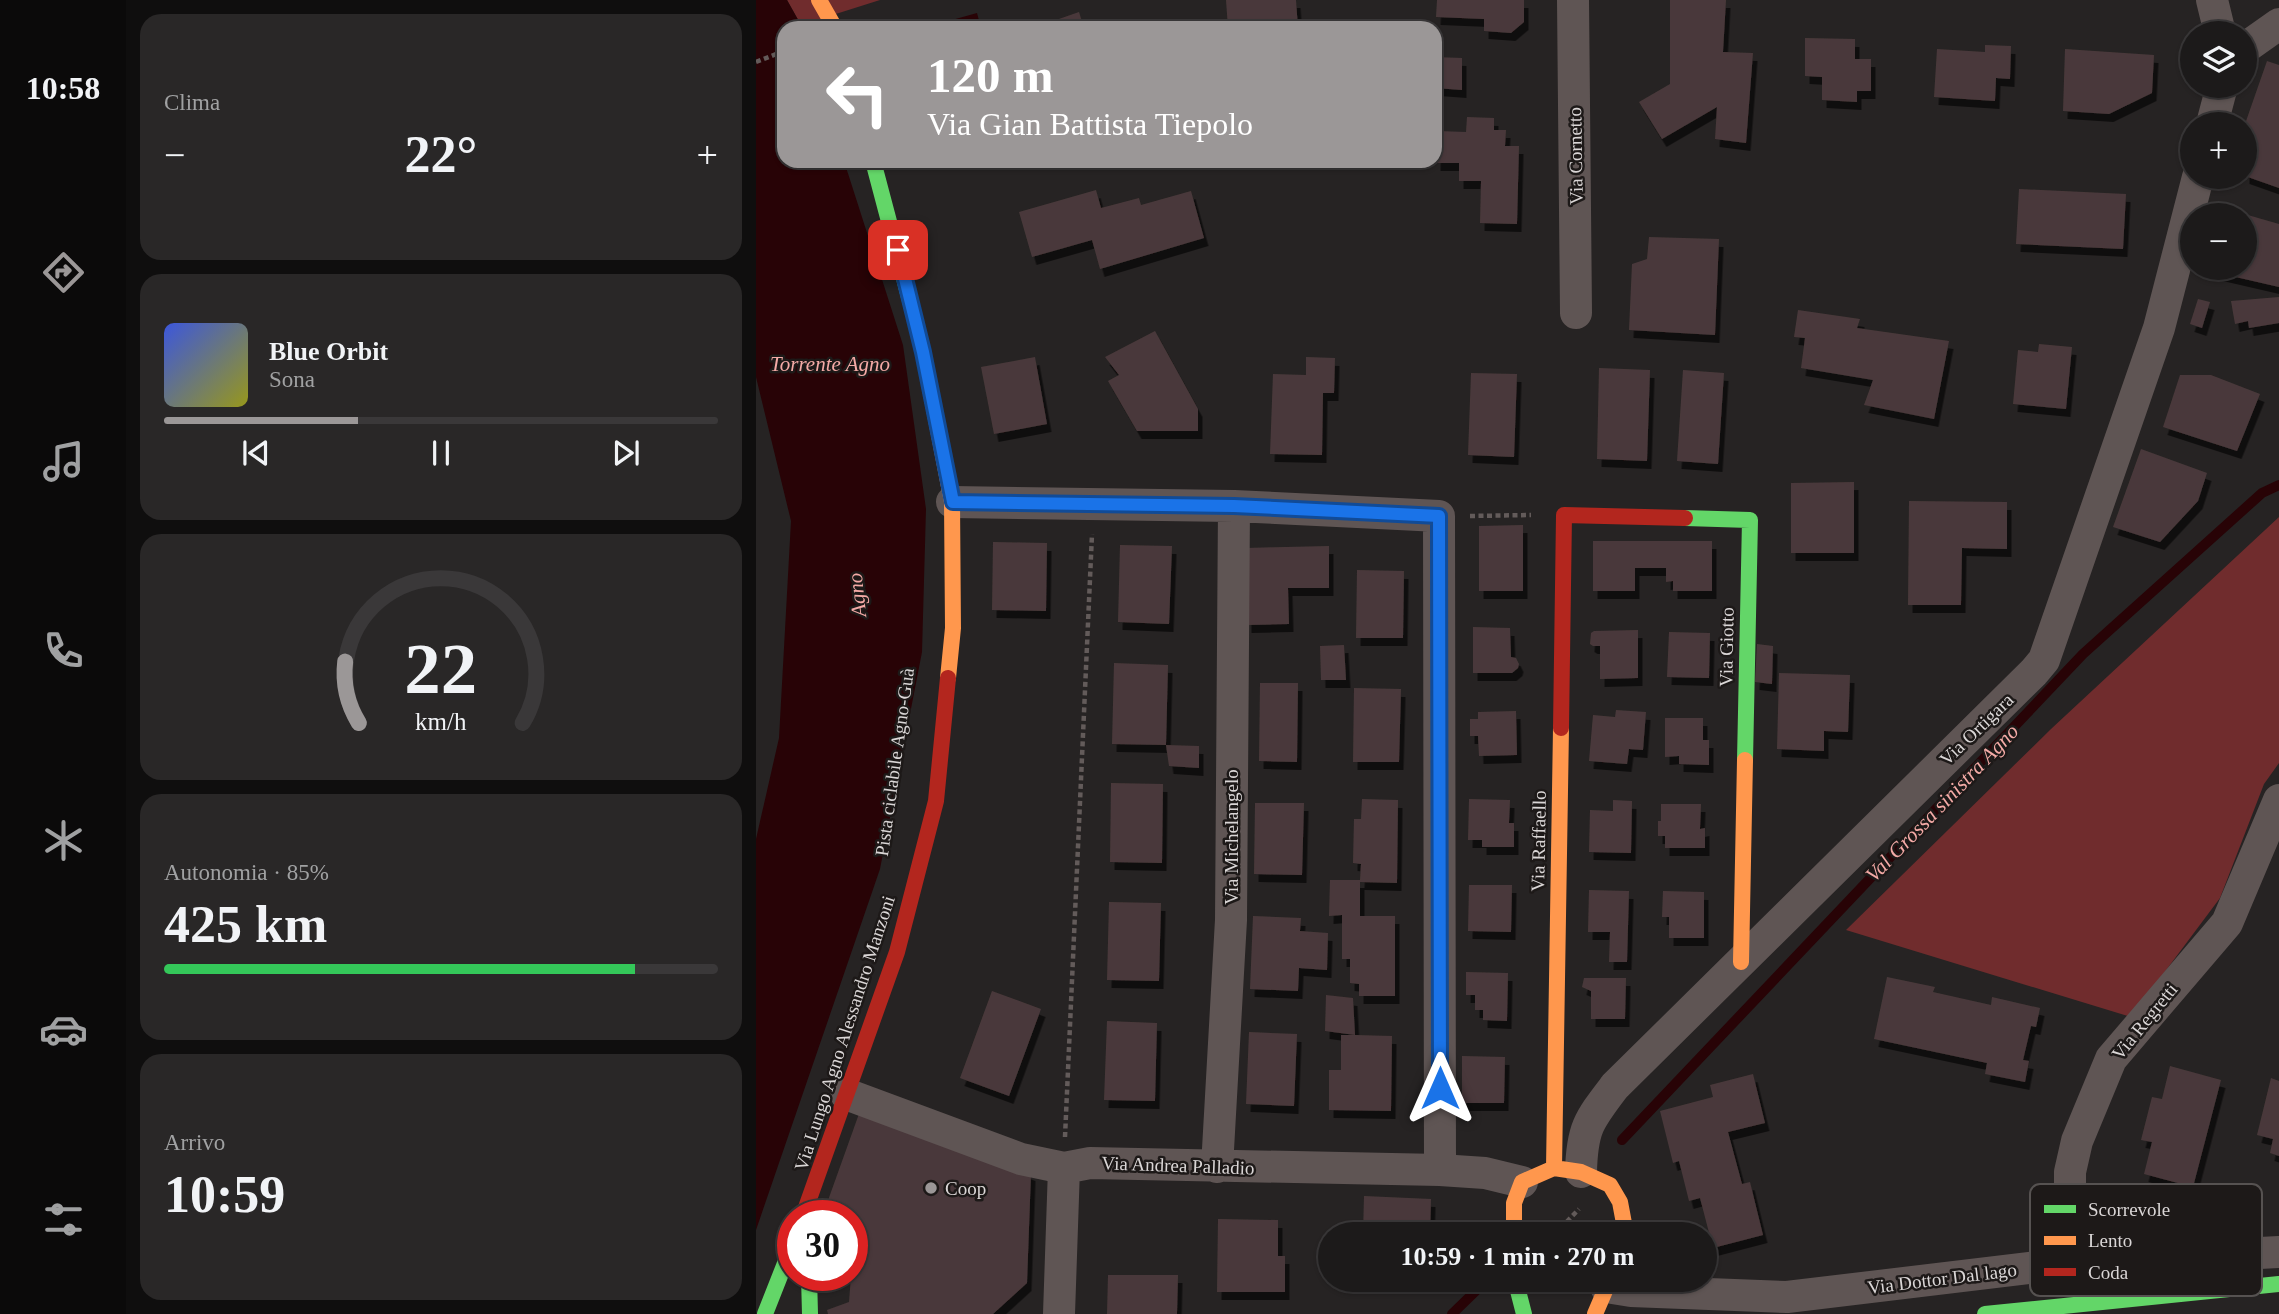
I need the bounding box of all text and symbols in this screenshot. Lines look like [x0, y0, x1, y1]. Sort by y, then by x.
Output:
map controls [2180, 21, 2257, 280]
button: layers [2180, 21, 2257, 98]
text: 120 m [927, 48, 1054, 103]
icon: left [812, 49, 903, 140]
text: 10:58 [26, 70, 100, 106]
text: Clima [164, 90, 220, 115]
text: Via Gian Battista Tiepolo [927, 106, 1253, 142]
street label: Via Cornetto [1564, 107, 1587, 205]
button: + [2180, 112, 2257, 189]
text: 22° [405, 126, 477, 183]
text: − [164, 134, 185, 176]
text: + [697, 134, 718, 176]
button: − [2180, 203, 2257, 280]
pin [868, 220, 928, 280]
icon: arrive [879, 231, 917, 269]
icon: directions [39, 248, 88, 297]
text: Blue Orbit [269, 337, 388, 366]
water label: Torrente Agno [770, 352, 890, 376]
text: Sona [269, 367, 315, 392]
icon: previous [237, 434, 275, 472]
icon: pause [422, 434, 460, 472]
icon: next [607, 434, 645, 472]
icon: music [39, 437, 88, 486]
water label: Agno [843, 572, 871, 620]
street label: Via Giotto [1715, 607, 1738, 687]
icon: phone [39, 626, 88, 675]
text: 22 [405, 628, 477, 709]
street label: Pista ciclabile Agno-Guà [871, 666, 918, 858]
street label: Via Ortigara [1935, 689, 2018, 770]
text: km/h [415, 708, 467, 735]
water label: Val Grossa sinistra Agno [1861, 719, 2023, 887]
street label: Via Michelangelo [1221, 769, 1242, 905]
street label: Via Raffaello [1527, 790, 1550, 892]
icon: climate [39, 816, 88, 865]
text: Autonomia · 85% [164, 860, 329, 885]
street label: Via Lungo Agno Alessandro Manzoni [790, 893, 899, 1173]
text: 425 km [164, 896, 327, 953]
street label: Via Regretti [2107, 979, 2182, 1064]
icon: car [39, 1005, 88, 1054]
position arrow [1403, 1051, 1477, 1125]
text: Arrivo [164, 1130, 225, 1155]
street label: Via Andrea Palladio [1101, 1152, 1255, 1179]
text: 10:59 [164, 1166, 285, 1223]
place label: Coop [945, 1178, 986, 1199]
marker: Coop [923, 1180, 939, 1196]
legend [2030, 1184, 2262, 1296]
icon: filters [39, 1195, 88, 1244]
text: Scorrevole [2088, 1199, 2170, 1220]
speed limit sign: 30 [777, 1200, 868, 1291]
text: Lento [2088, 1230, 2132, 1251]
text: 10:59 · 1 min · 270 m [1401, 1242, 1635, 1271]
street label: Via Dottor Dal lago [1866, 1259, 2018, 1298]
text: Coda [2088, 1262, 2129, 1283]

